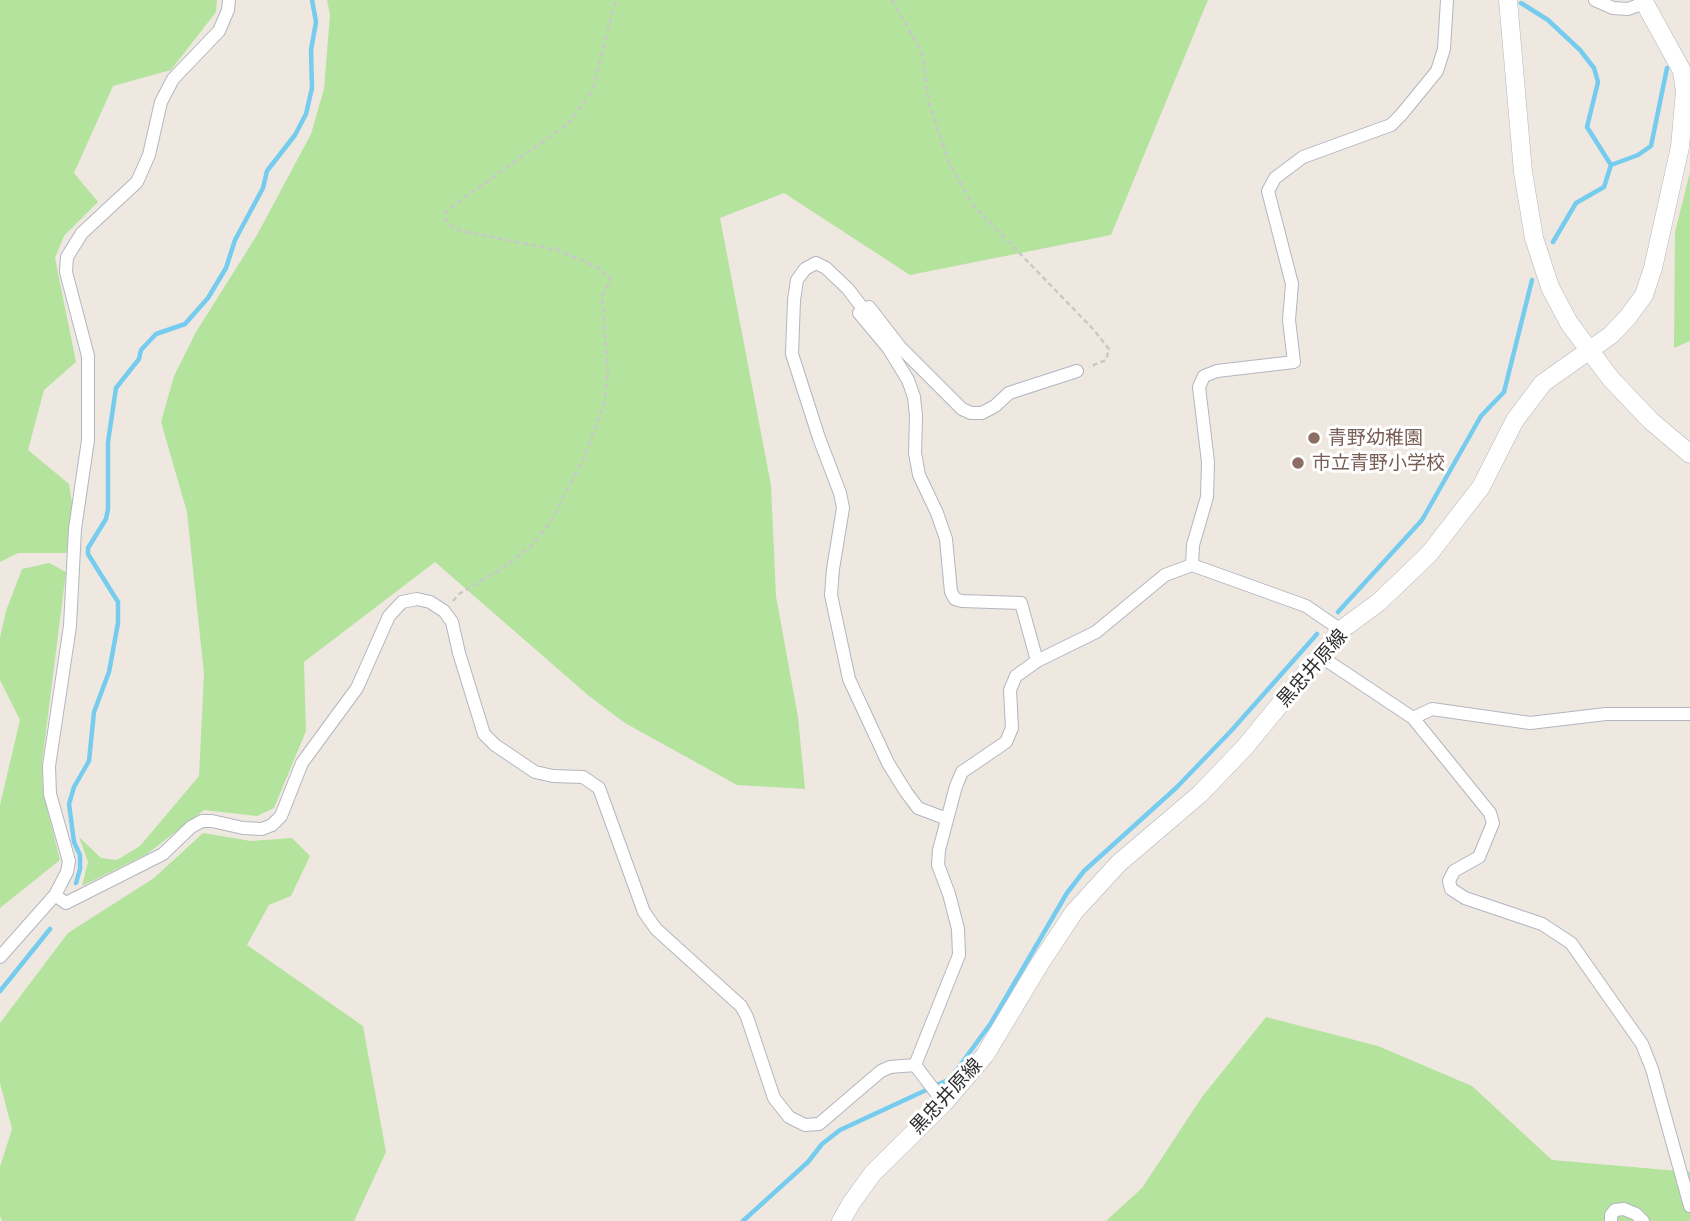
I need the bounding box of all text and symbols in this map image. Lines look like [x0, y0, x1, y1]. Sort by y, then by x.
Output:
place label: 青野幼稚園 [1328, 427, 1423, 449]
marker: 青野幼稚園 [1306, 430, 1322, 446]
place label: 市立青野小学校 [1312, 452, 1445, 474]
marker: 市立青野小学校 [1290, 455, 1306, 471]
street label: 黒忠井原線 [1272, 625, 1352, 711]
street label: 黒忠井原線 [905, 1053, 987, 1139]

